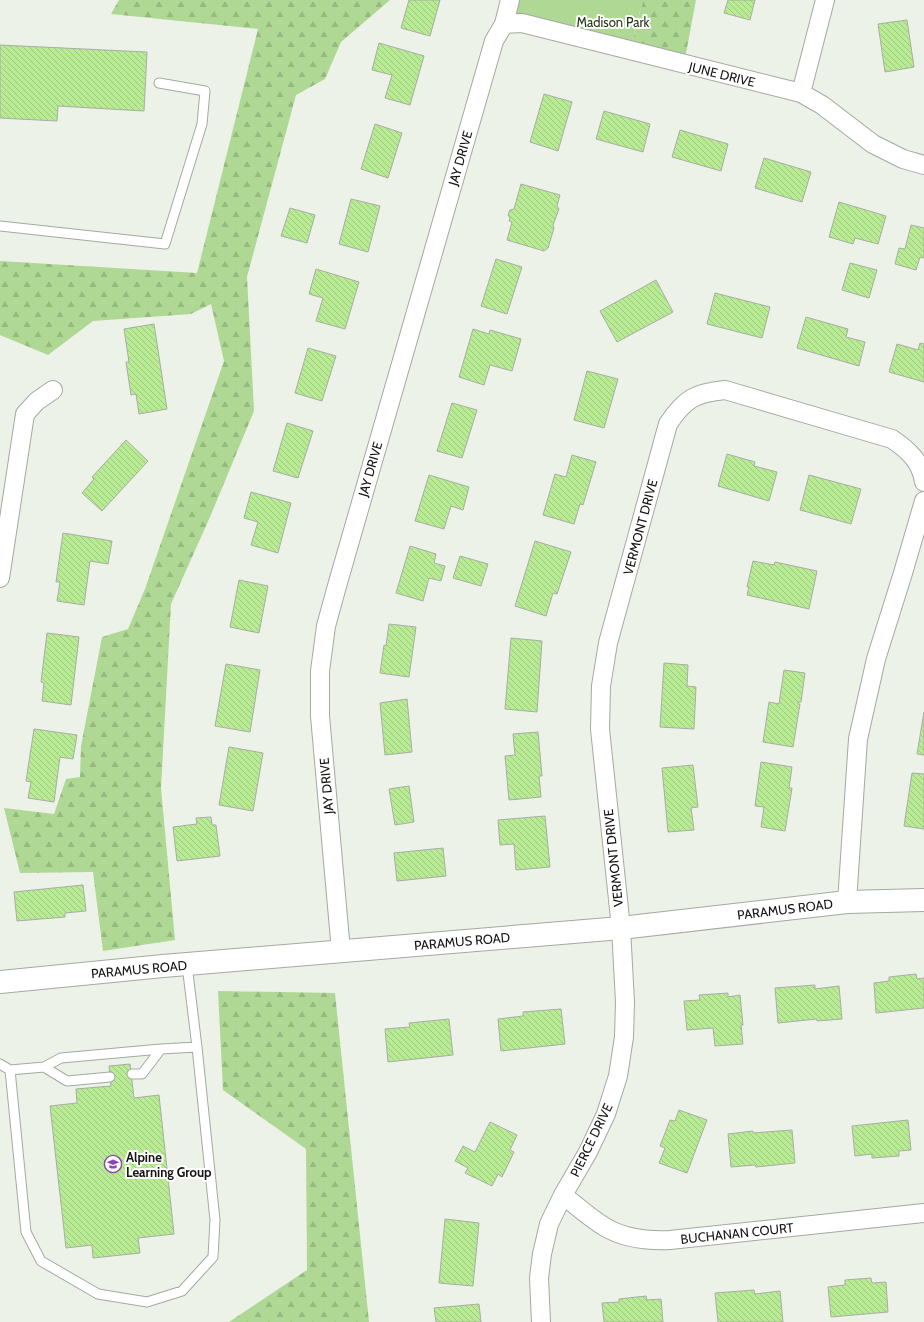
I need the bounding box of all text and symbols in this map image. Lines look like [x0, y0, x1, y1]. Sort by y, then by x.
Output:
park label: Madison Park [577, 14, 650, 30]
street label: JUNE DRIVE [686, 58, 757, 90]
street label: JAY DRIVE [444, 129, 475, 188]
street label: JAY DRIVE [354, 440, 385, 499]
street label: VERMONT DRIVE [620, 477, 660, 577]
street label: JAY DRIVE [316, 757, 337, 816]
street label: VERMONT DRIVE [600, 808, 626, 908]
street label: PARAMUS ROAD [736, 895, 834, 923]
street label: PARAMUS ROAD [413, 929, 511, 953]
street label: PARAMUS ROAD [90, 957, 188, 981]
street label: PIERCE DRIVE [566, 1101, 616, 1179]
place label: Alpine Learning Group [126, 1149, 212, 1180]
school or university icon: Alpine Learning Group [103, 1154, 123, 1174]
street label: BUCHANAN COURT [680, 1219, 794, 1247]

